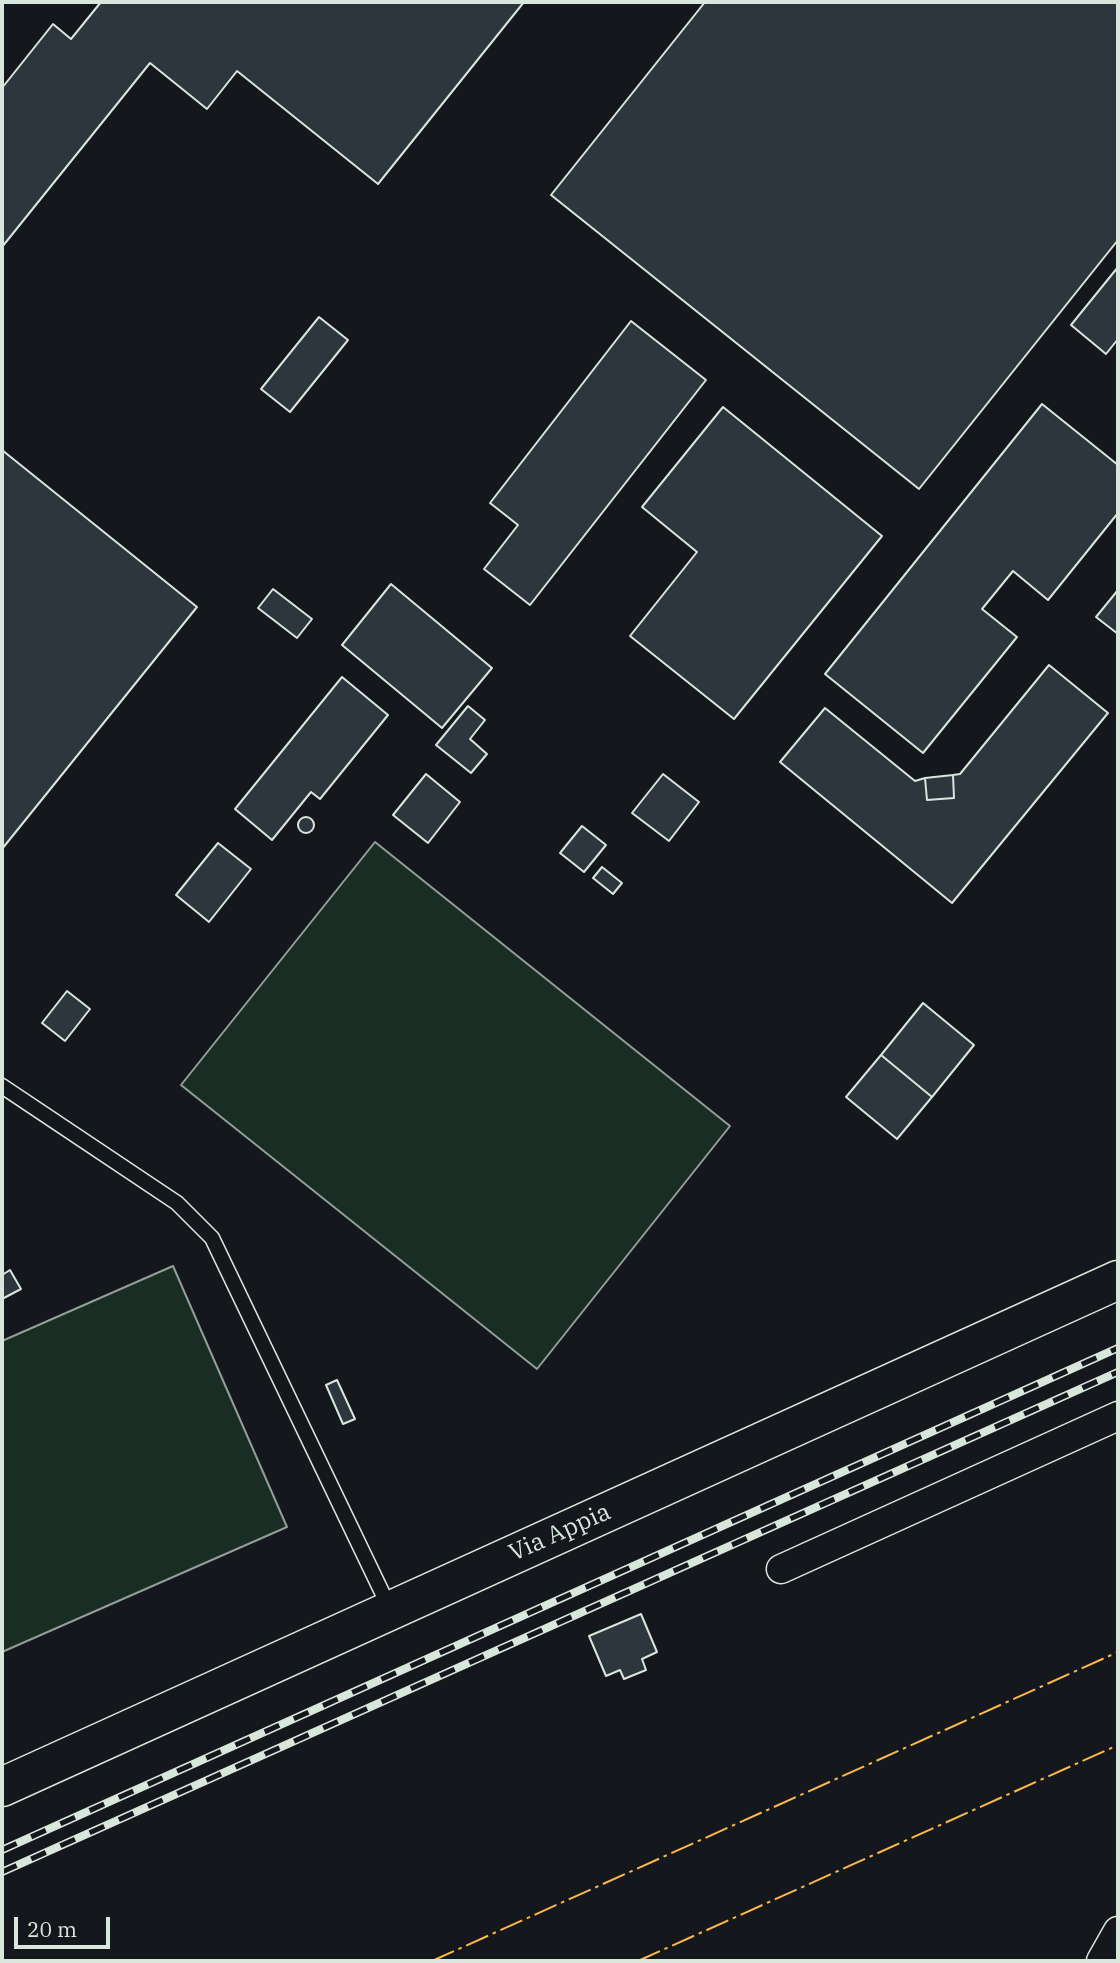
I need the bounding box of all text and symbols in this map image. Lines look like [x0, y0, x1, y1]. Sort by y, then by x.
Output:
street label: Via Appia [505, 1498, 615, 1568]
scale bar [18, 1904, 114, 1948]
text: 20 m [27, 1915, 77, 1943]

